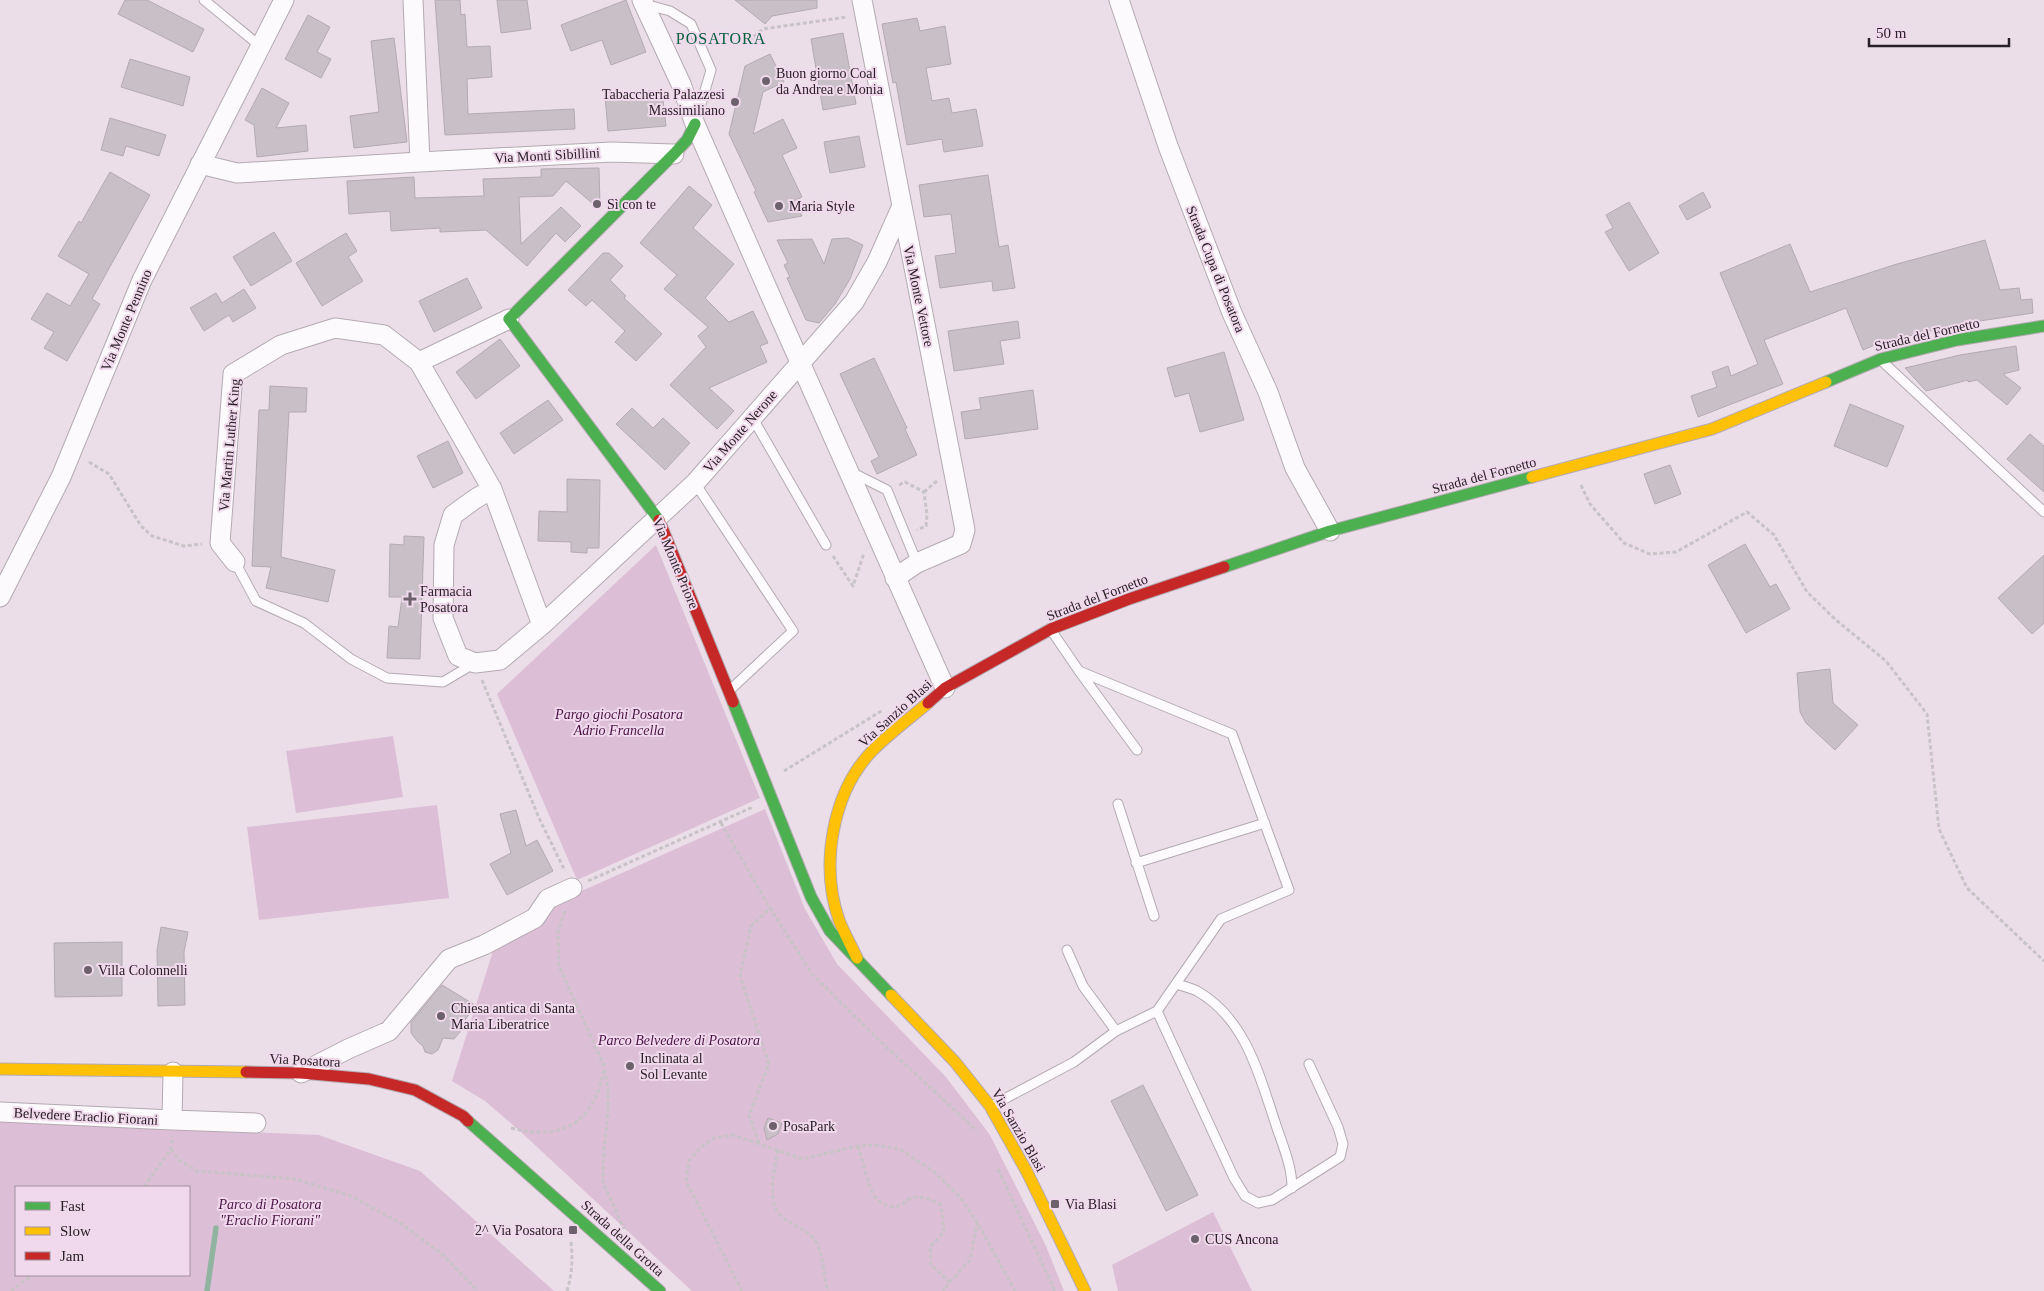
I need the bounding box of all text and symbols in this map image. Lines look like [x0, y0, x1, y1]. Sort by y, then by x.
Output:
scale bar [1869, 15, 2009, 47]
text: 50 m [1876, 25, 1907, 41]
district label: POSATORA [676, 30, 766, 47]
place label: Buon giorno Coal da Andrea e Monia [776, 66, 884, 97]
marker: Buon giorno Coal da Andrea e Monia [760, 75, 772, 87]
place label: Tabaccheria Palazzesi Massimiliano [602, 87, 725, 118]
marker: Tabaccheria Palazzesi Massimiliano [729, 96, 741, 108]
street label: Via Monti Sibillini [494, 145, 600, 166]
place label: Sì con te [607, 197, 656, 212]
marker: Sì con te [591, 198, 603, 210]
place label: Maria Style [789, 199, 855, 214]
marker: Maria Style [773, 200, 785, 212]
street label: Strada Cupa di Posatora [1183, 204, 1248, 335]
street label: Via Monte Vettore [900, 244, 937, 348]
street label: Via Monte Pennino [98, 267, 155, 373]
street label: Strada del Fornetto [1873, 315, 1981, 354]
street label: Via Martin Luther King [216, 378, 243, 512]
street label: Via Monte Nerone [701, 387, 780, 476]
street label: Strada del Fornetto [1430, 454, 1538, 497]
street label: Via Monte Priore [650, 516, 701, 611]
street label: Strada del Fornetto [1044, 571, 1150, 624]
place label: Farmacia Posatora [420, 584, 473, 615]
marker: Farmacia Posatora [404, 593, 416, 605]
street label: Via Sanzio Blasi [856, 677, 935, 750]
park label: Pargo giochi Posatora Adrio Francella [554, 707, 683, 738]
place label: Villa Colonnelli [98, 963, 188, 978]
marker: Villa Colonnelli [82, 964, 94, 976]
place label: Chiesa antica di Santa Maria Liberatrice [451, 1001, 576, 1032]
marker: Chiesa antica di Santa Maria Liberatrice [435, 1010, 447, 1022]
park label: Parco Belvedere di Posatora [597, 1033, 760, 1048]
street label: Via Posatora [269, 1051, 342, 1070]
place label: Inclinata al Sol Levante [640, 1051, 707, 1082]
marker: Inclinata al Sol Levante [624, 1060, 636, 1072]
street label: Via Sanzio Blasi [989, 1086, 1048, 1174]
street label: Belvedere Eraclio Fiorani [13, 1105, 159, 1128]
place label: PosaPark [783, 1119, 835, 1134]
marker: PosaPark [767, 1120, 779, 1132]
legend [15, 1186, 190, 1276]
park label: Parco di Posatora "Eraclio Fiorani" [218, 1197, 321, 1228]
street label: Strada della Grotta [578, 1197, 668, 1280]
place label: Via Blasi [1065, 1197, 1117, 1212]
text: Fast [60, 1198, 86, 1214]
marker: Via Blasi [1049, 1198, 1061, 1210]
text: Slow [60, 1223, 91, 1239]
place label: 2^ Via Posatora [475, 1223, 564, 1238]
marker: 2^ Via Posatora [567, 1224, 579, 1236]
place label: CUS Ancona [1205, 1232, 1279, 1247]
marker: CUS Ancona [1189, 1233, 1201, 1245]
text: Jam [60, 1248, 84, 1264]

